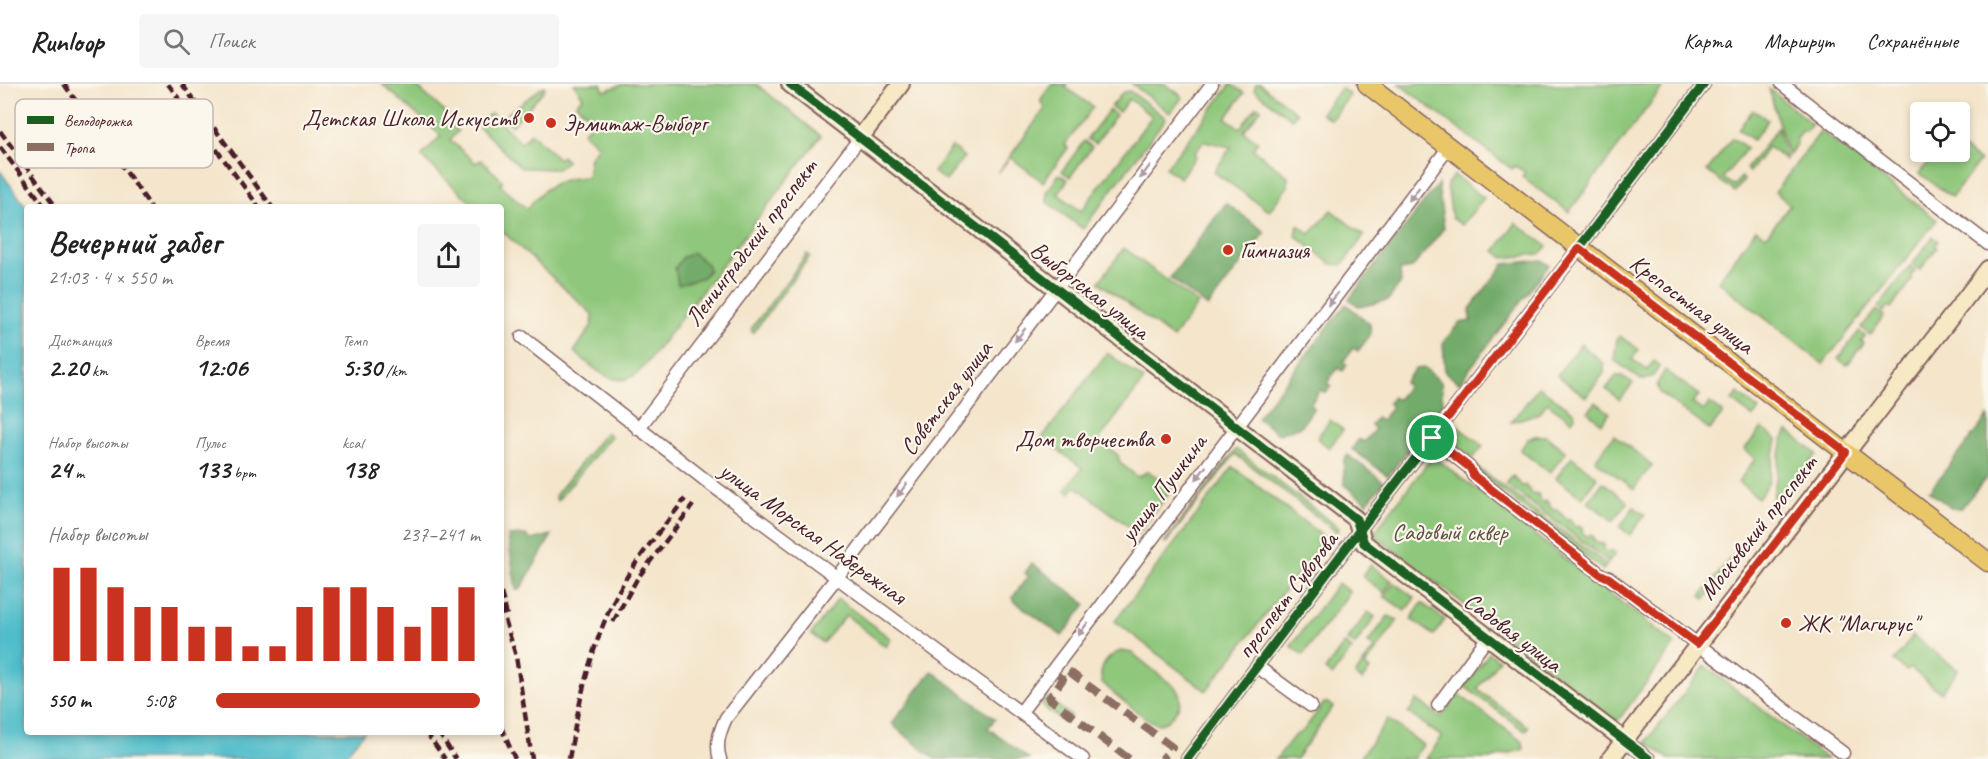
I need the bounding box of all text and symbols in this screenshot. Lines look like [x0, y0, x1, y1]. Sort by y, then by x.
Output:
search box [139, 14, 559, 68]
text: Runloop [30, 24, 103, 59]
icon: search [160, 25, 193, 58]
text: Поиск [208, 27, 255, 55]
text: Карта [1683, 28, 1732, 54]
text: Маршрут [1765, 28, 1834, 54]
text: Сохранённые [1867, 28, 1958, 54]
legend [15, 99, 213, 168]
map controls [1910, 102, 1970, 162]
button: locate [1910, 102, 1970, 162]
place label: Детская Школа Искусств [302, 103, 521, 133]
place label: Эрмитаж-Выборг [563, 108, 710, 138]
text: Велодорожка [64, 111, 133, 131]
marker: Детская Школа Искусств [522, 111, 536, 125]
marker: Эрмитаж-Выборг [544, 116, 558, 130]
text: Тропа [64, 138, 96, 158]
street label: Ленинградский проспект [678, 152, 824, 332]
one-way arrow [1140, 164, 1152, 179]
one-way arrow [1408, 185, 1420, 201]
text: Вечерний забег [48, 221, 221, 263]
button: share [417, 224, 480, 287]
street label: Выборгская улица [1024, 234, 1157, 347]
place label: Гимназия [1240, 235, 1311, 265]
marker: Гимназия [1221, 243, 1235, 257]
street label: Крепостная улица [1624, 248, 1761, 361]
text: 21:03 · 4 × 550 m [48, 265, 172, 290]
one-way arrow [1327, 291, 1340, 307]
one-way arrow [1015, 327, 1027, 342]
text: Дистанция [48, 331, 112, 351]
text: Время [195, 331, 229, 351]
text: Темп [342, 331, 368, 351]
street label: Советская улица [893, 334, 1000, 461]
text: 2.20 [48, 351, 88, 384]
text: 12:06 [195, 351, 248, 384]
text: 5:30 [342, 351, 382, 384]
text: km [88, 361, 108, 381]
text: /km [382, 361, 407, 381]
pin [1406, 412, 1457, 463]
icon: arrive [1415, 421, 1448, 454]
place label: Дом творчества [1015, 424, 1156, 454]
street label: улица Пушкина [1112, 427, 1214, 549]
marker: Дом творчества [1159, 432, 1173, 446]
text: Набор высоты [48, 433, 127, 453]
text: Пульс [195, 433, 226, 453]
text: kcal [342, 433, 363, 453]
street label: Московский проспект [1692, 448, 1824, 605]
text: 24 [48, 453, 71, 486]
text: 133 [195, 453, 230, 486]
text: 138 [342, 453, 377, 486]
street label: улица Морская Набережная [712, 454, 913, 612]
text: m [71, 463, 84, 483]
text: bpm [230, 463, 256, 483]
one-way arrow [1195, 466, 1207, 481]
one-way arrow [897, 482, 909, 497]
park label: Садовый сквер [1392, 517, 1509, 547]
text: Набор высоты [48, 522, 147, 547]
text: 237–241 m [401, 522, 480, 547]
street label: проспект Суворова [1230, 524, 1346, 664]
street label: Садовая улица [1458, 585, 1569, 680]
place label: ЖК "Магирус" [1798, 608, 1924, 638]
marker: ЖК "Магирус" [1779, 616, 1793, 630]
one-way arrow [1077, 621, 1090, 637]
text: 550 m [48, 688, 91, 713]
text: 5:08 [144, 688, 175, 713]

